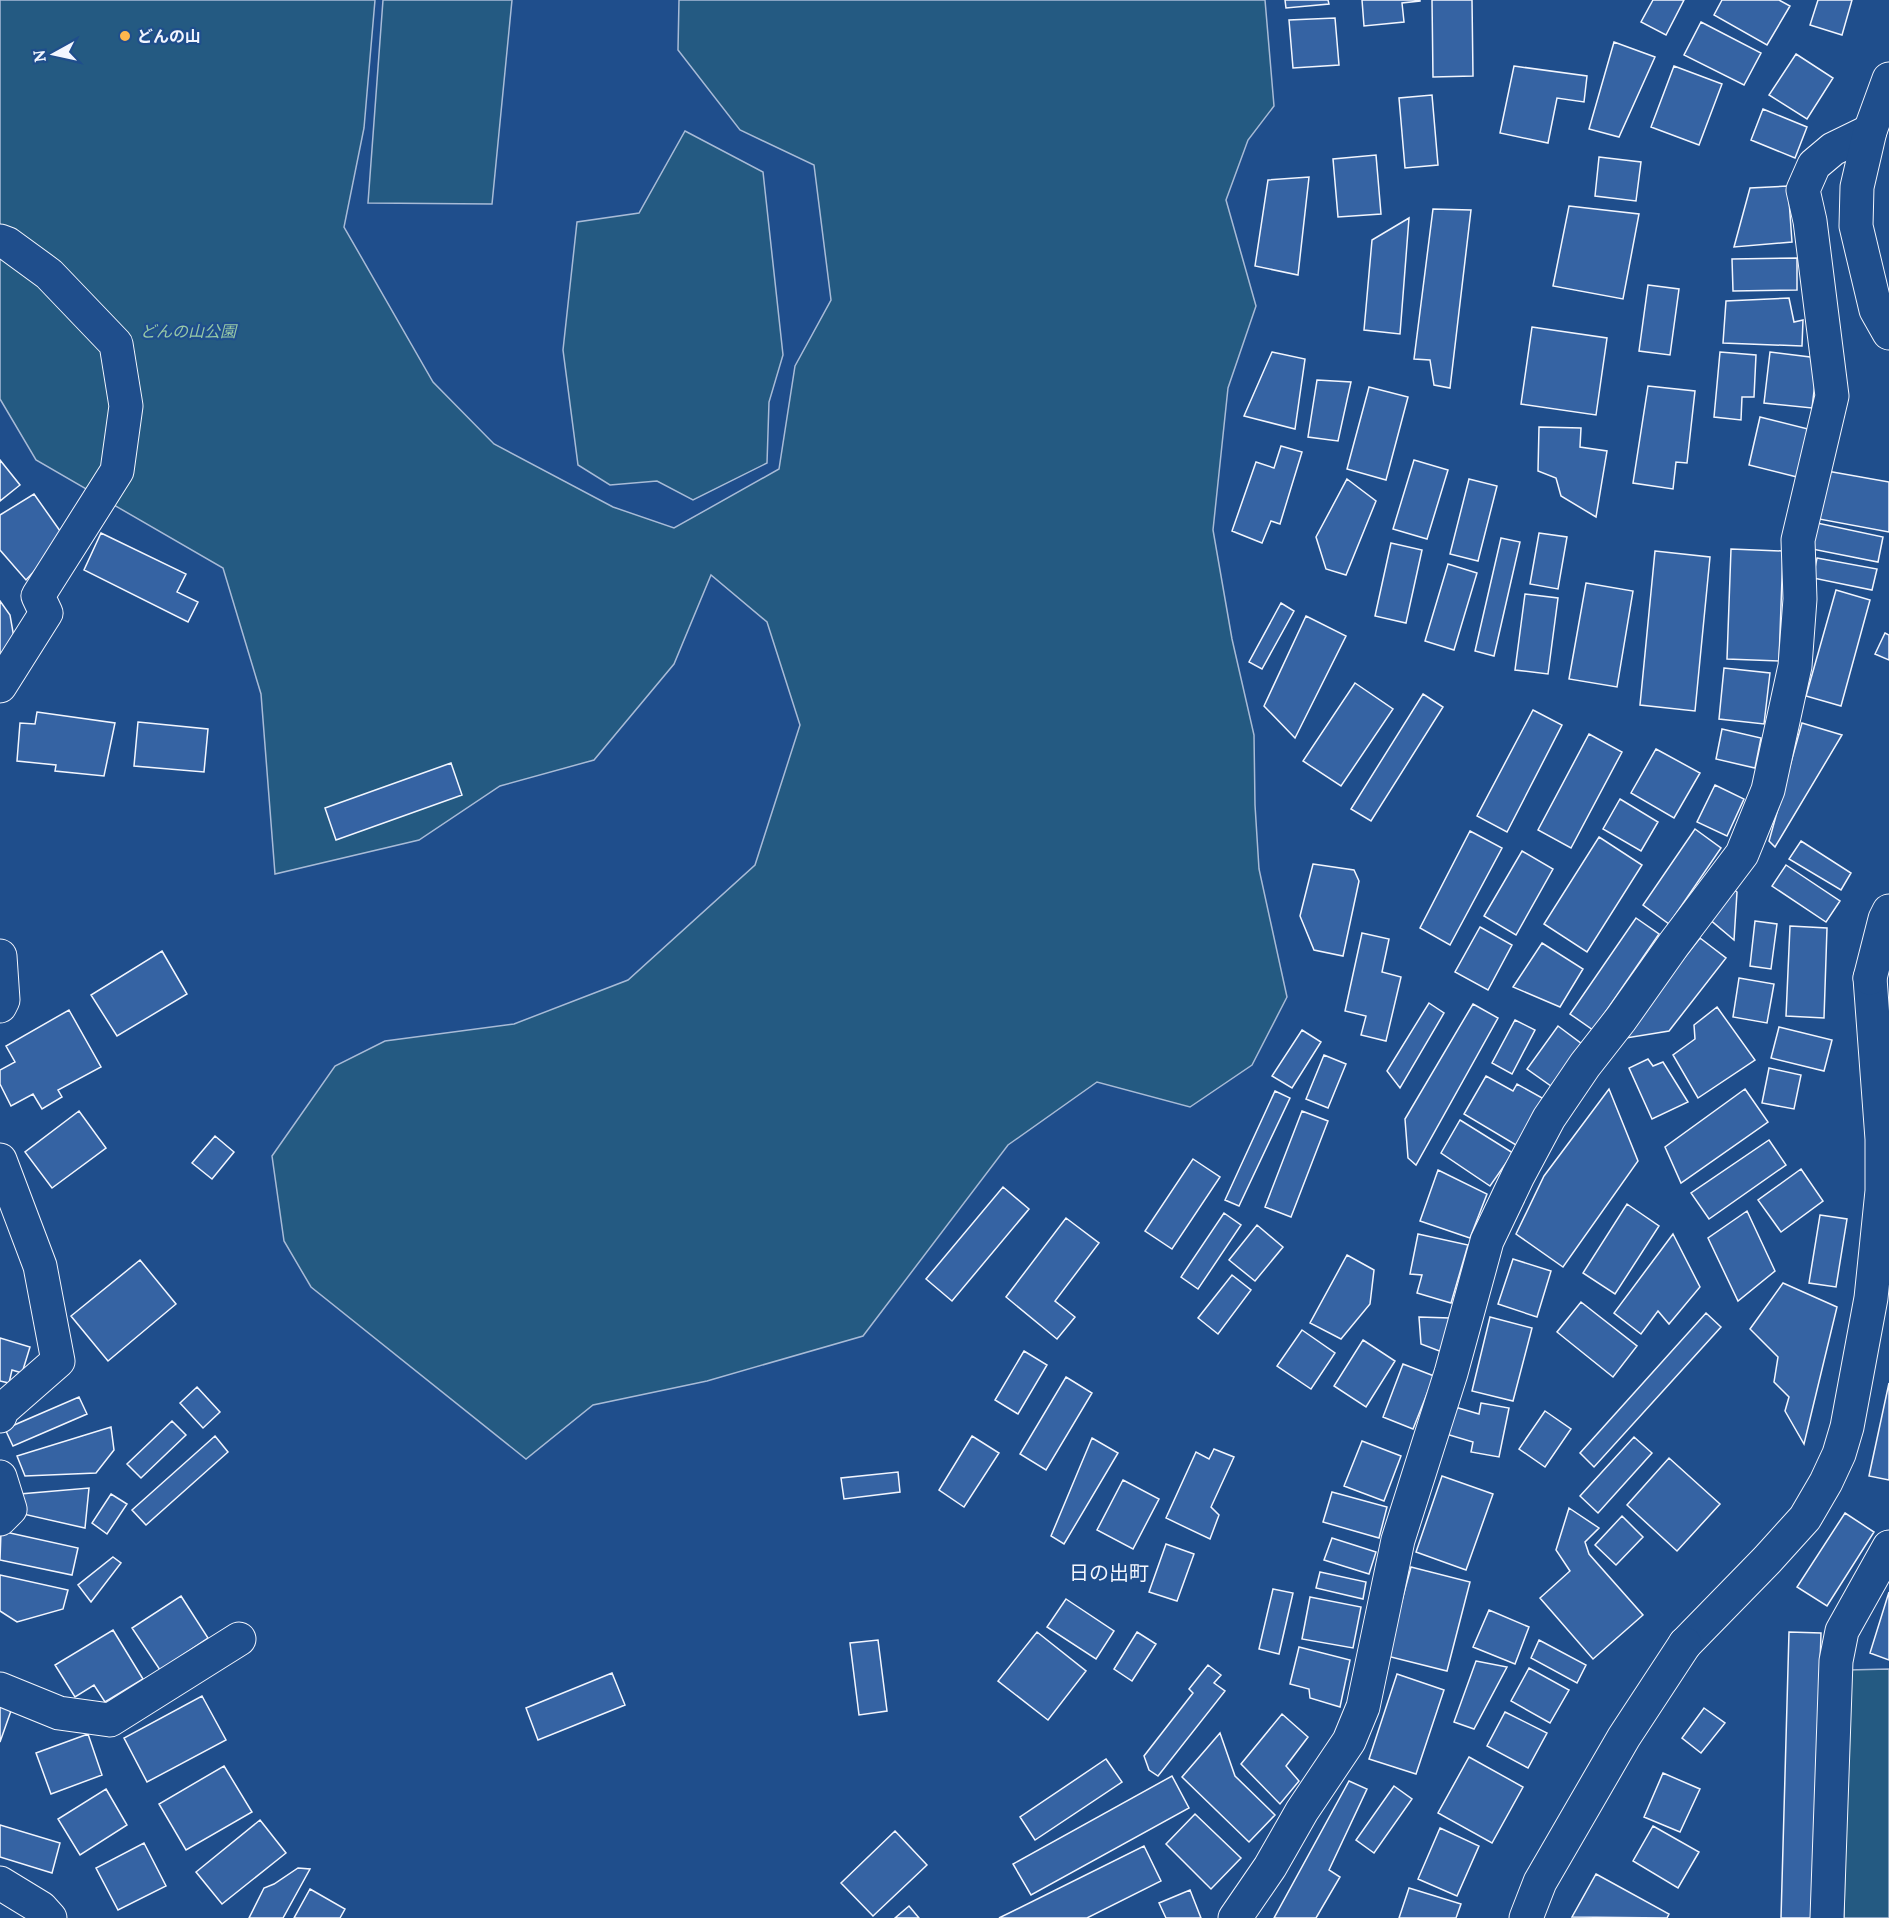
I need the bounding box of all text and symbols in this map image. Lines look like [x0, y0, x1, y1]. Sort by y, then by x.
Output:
north arrow [24, 24, 84, 84]
place label: どんの山 [137, 26, 201, 46]
marker: どんの山 [118, 29, 132, 43]
text: N [28, 49, 50, 64]
park label: どんの山公園 [140, 321, 238, 341]
district label: 日の出町 [1069, 1560, 1149, 1585]

